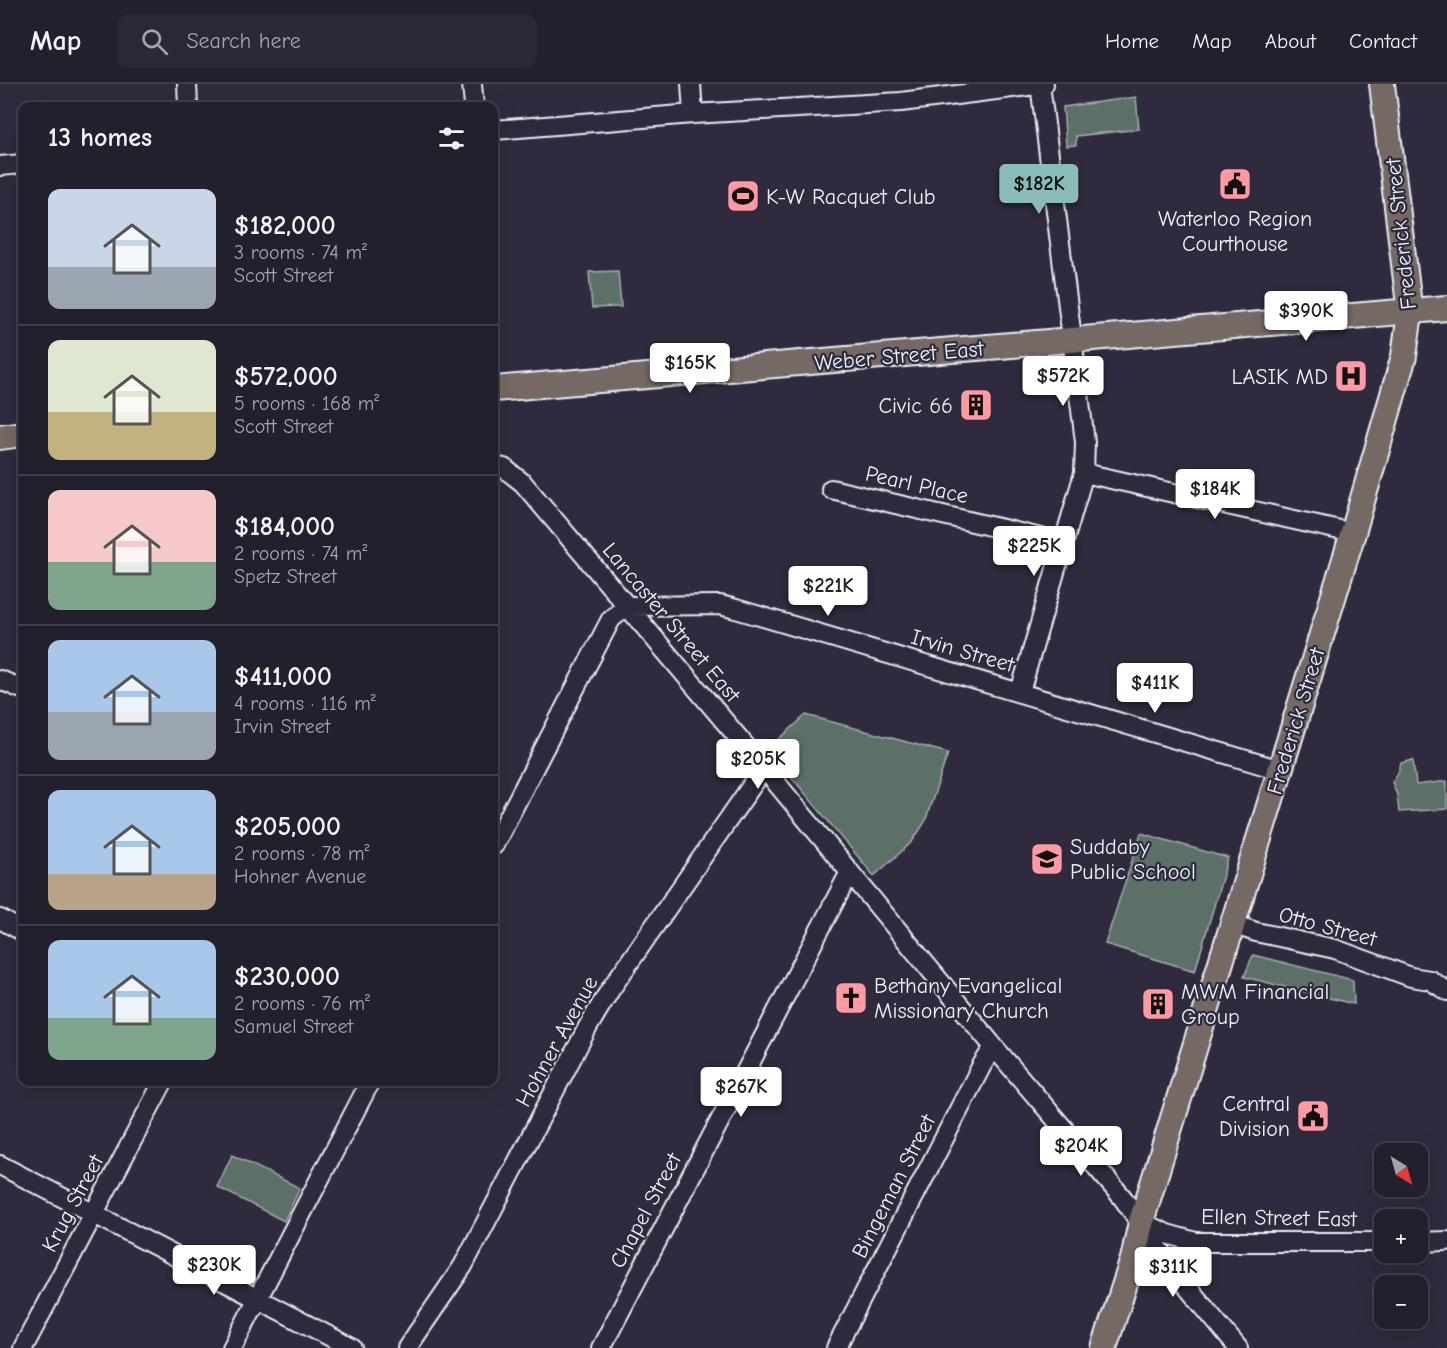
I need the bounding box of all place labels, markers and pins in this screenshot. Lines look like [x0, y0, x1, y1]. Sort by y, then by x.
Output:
pin: $182K [997, 164, 1081, 215]
public building icon: Waterloo Region Courthouse [1217, 166, 1253, 202]
sports icon: K-W Racquet Club [725, 178, 761, 214]
place label: K-W Racquet Club [766, 184, 935, 210]
place label: Waterloo Region Courthouse [1158, 206, 1312, 257]
pin: $390K [1264, 291, 1348, 342]
pin: $165K [648, 343, 732, 394]
pin: $572K [1021, 356, 1105, 407]
hospital icon: LASIK MD [1333, 358, 1369, 394]
place label: LASIK MD [1232, 364, 1328, 390]
building icon: Civic 66 [958, 387, 994, 423]
place label: Civic 66 [879, 393, 953, 419]
pin: $184K [1173, 469, 1257, 520]
pin: $225K [992, 526, 1076, 577]
pin: $221K [786, 566, 870, 617]
pin: $411K [1113, 663, 1197, 714]
pin: $205K [716, 739, 800, 790]
place label: Suddaby Public School [1070, 834, 1196, 885]
school or university icon: Suddaby Public School [1029, 841, 1065, 877]
place label: Bethany Evangelical Missionary Church [874, 973, 1062, 1024]
place label: MWM Financial Group [1181, 979, 1329, 1030]
church icon: Bethany Evangelical Missionary Church [833, 980, 869, 1016]
building icon: MWM Financial Group [1140, 986, 1176, 1022]
pin: $267K [699, 1067, 783, 1118]
place label: Central Division [1219, 1091, 1290, 1142]
public building icon: Central Division [1295, 1098, 1331, 1134]
pin: $204K [1039, 1126, 1123, 1177]
pin: $230K [172, 1245, 256, 1296]
pin: $311K [1131, 1247, 1215, 1298]

